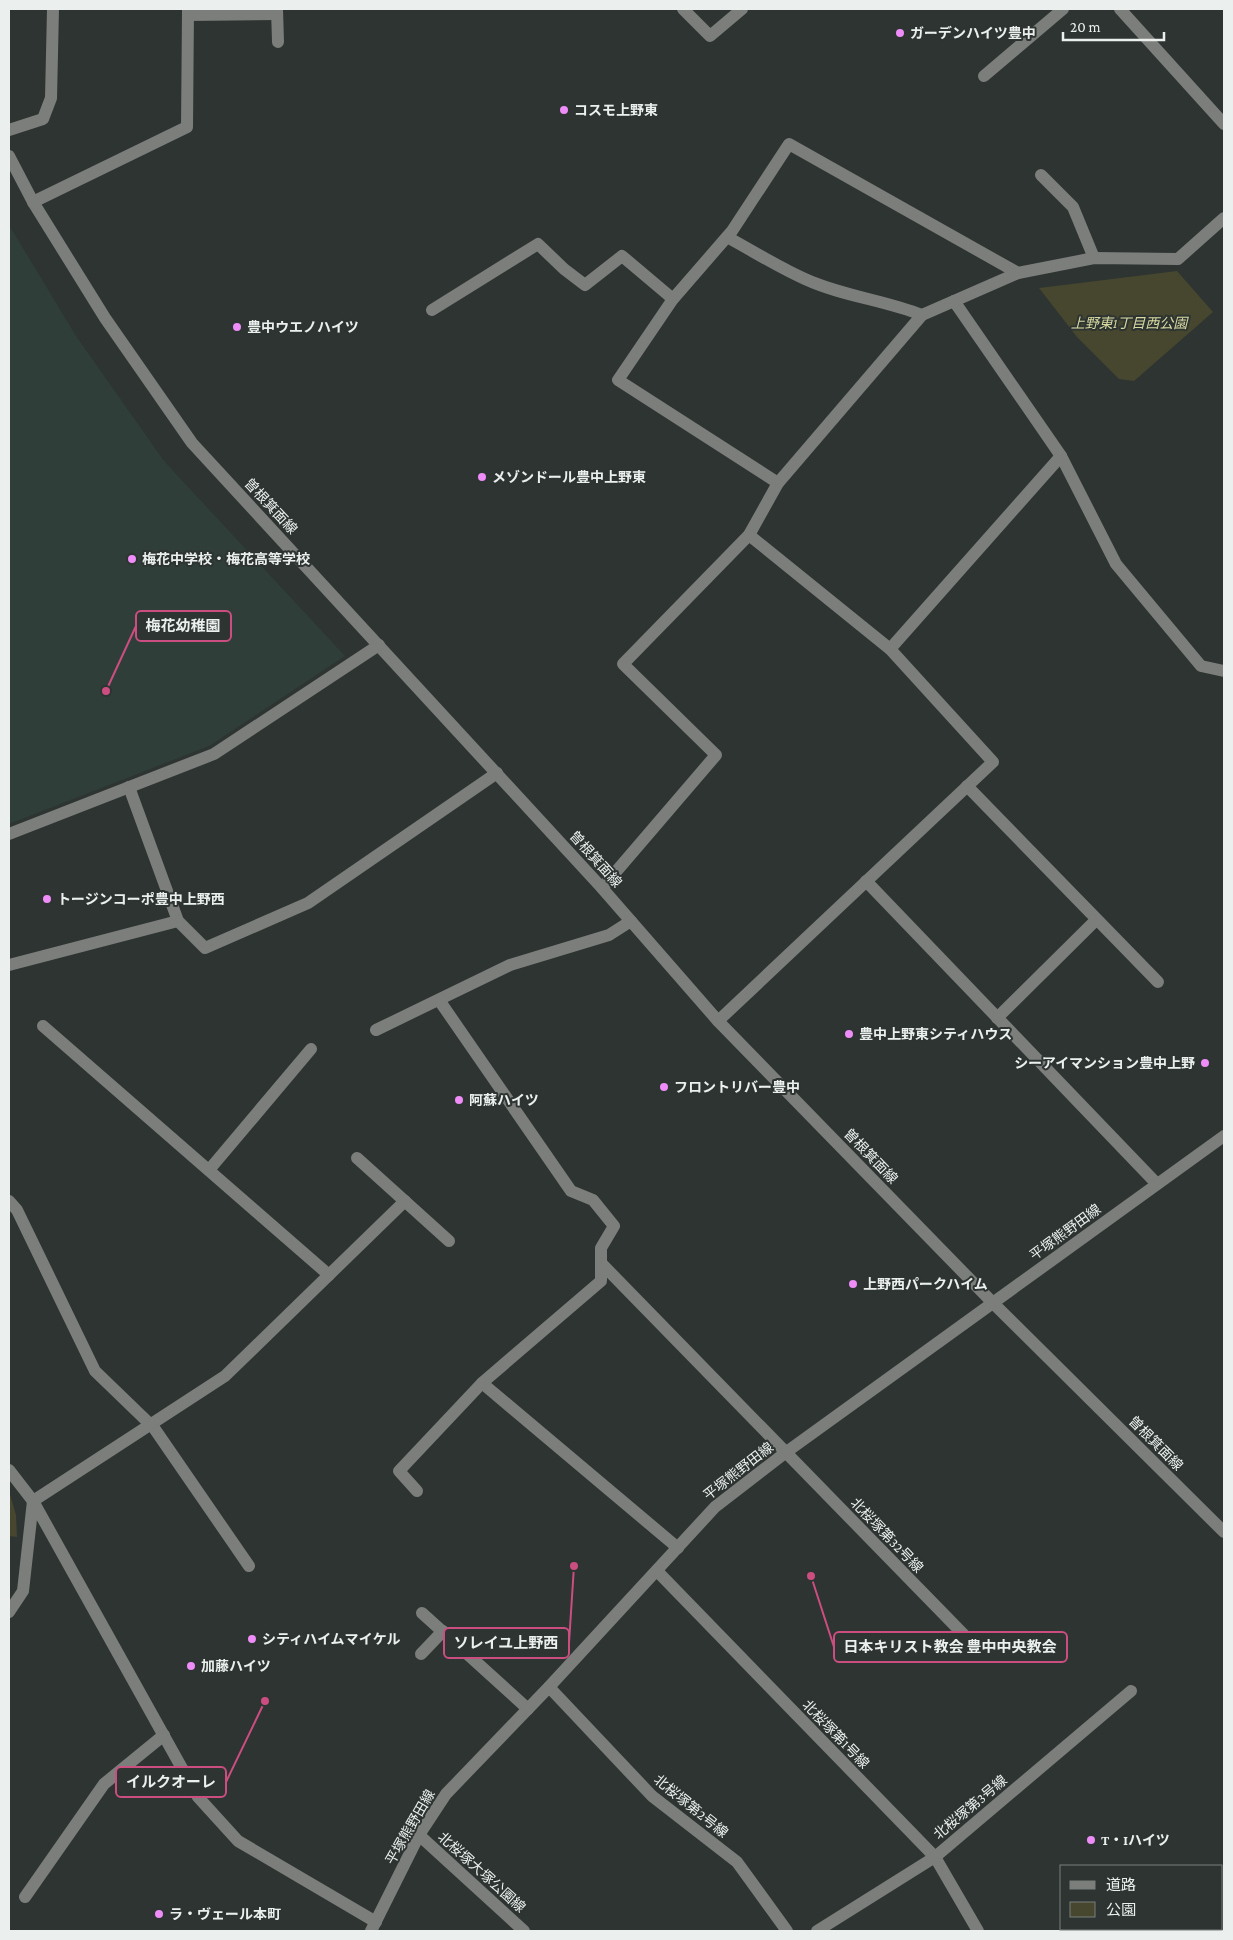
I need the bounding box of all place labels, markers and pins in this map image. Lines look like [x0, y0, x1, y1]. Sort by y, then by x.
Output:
place label: ガーデンハイツ豊中 [910, 25, 1036, 41]
marker: ガーデンハイツ豊中 [894, 27, 906, 39]
place label: コスモ上野東 [574, 102, 658, 118]
marker: コスモ上野東 [558, 104, 570, 116]
place label: 豊中ウエノハイツ [247, 319, 359, 335]
marker: 豊中ウエノハイツ [231, 321, 243, 333]
place label: メゾンドール豊中上野東 [492, 469, 646, 485]
marker: メゾンドール豊中上野東 [476, 471, 488, 483]
place label: 梅花中学校・梅花高等学校 [142, 551, 310, 567]
marker: 梅花中学校・梅花高等学校 [126, 553, 138, 565]
callout: 梅花幼稚園 [136, 611, 231, 641]
place label: トージンコーポ豊中上野西 [57, 891, 225, 907]
marker: トージンコーポ豊中上野西 [41, 893, 53, 905]
place label: 豊中上野東シティハウス [859, 1026, 1012, 1042]
marker: 豊中上野東シティハウス [843, 1028, 855, 1040]
place label: シーアイマンション豊中上野 [1014, 1055, 1195, 1071]
marker: シーアイマンション豊中上野 [1199, 1057, 1211, 1069]
place label: フロントリバー豊中 [674, 1079, 800, 1095]
marker: フロントリバー豊中 [658, 1081, 670, 1093]
place label: 阿蘇ハイツ [469, 1092, 539, 1108]
marker: 阿蘇ハイツ [453, 1094, 465, 1106]
place label: 上野西パークハイム [863, 1276, 988, 1292]
marker: 上野西パークハイム [847, 1278, 859, 1290]
callout: ソレイユ上野西 [444, 1628, 569, 1658]
place label: シティハイムマイケル [262, 1631, 401, 1647]
callout: 日本キリスト教会 豊中中央教会 [834, 1632, 1067, 1662]
marker: シティハイムマイケル [246, 1633, 258, 1645]
place label: 加藤ハイツ [201, 1658, 271, 1674]
marker: 加藤ハイツ [185, 1660, 197, 1672]
callout: イルクオーレ [116, 1767, 226, 1797]
place label: T・Iハイツ [1101, 1832, 1170, 1848]
marker: T・Iハイツ [1085, 1834, 1097, 1846]
place label: ラ・ヴェール本町 [169, 1906, 281, 1922]
marker: ラ・ヴェール本町 [153, 1908, 165, 1920]

